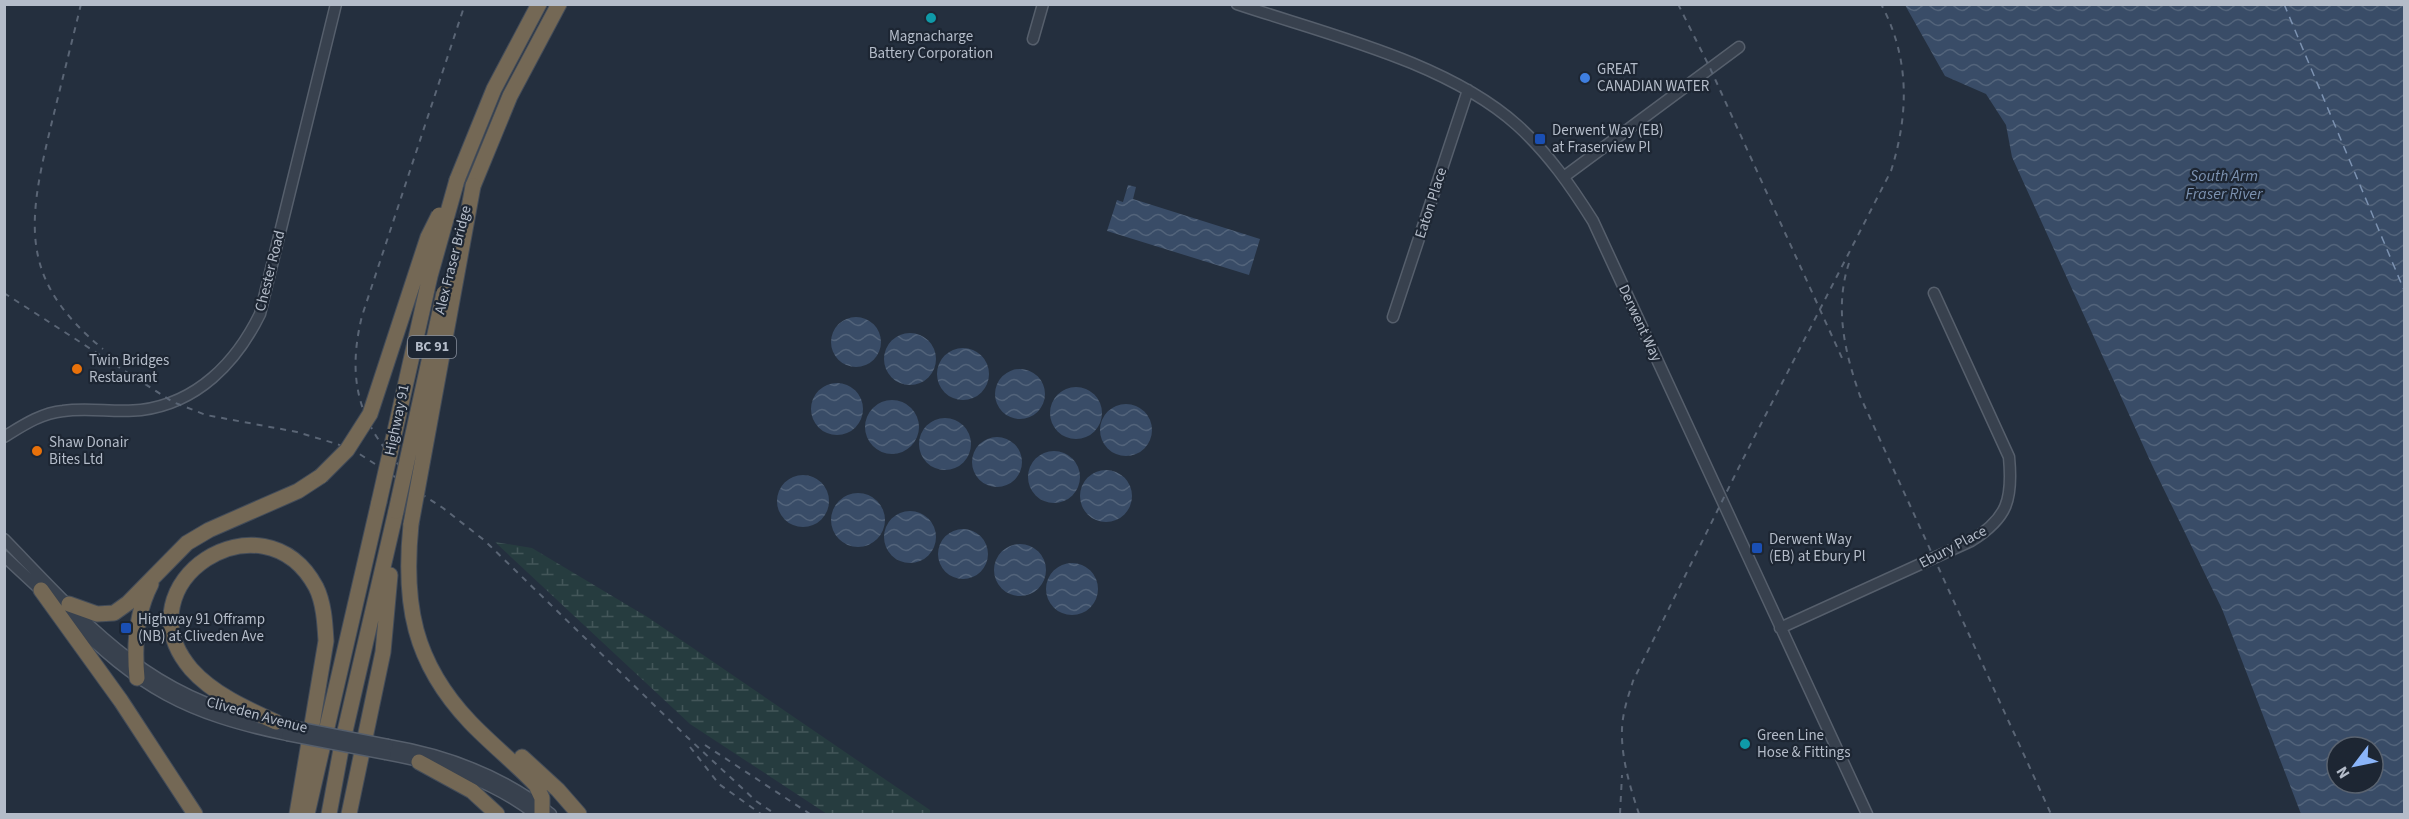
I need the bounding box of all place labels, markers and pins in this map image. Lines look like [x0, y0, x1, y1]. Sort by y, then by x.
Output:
marker: Magnacharge Battery Corporation [924, 11, 938, 25]
place label: Magnacharge Battery Corporation [869, 26, 993, 64]
place label: GREAT CANADIAN WATER [1597, 59, 1710, 97]
marker: GREAT CANADIAN WATER [1578, 71, 1592, 85]
place label: Derwent Way (EB) at Fraserview Pl [1552, 120, 1664, 158]
marker: Derwent Way (EB) at Fraserview Pl [1533, 132, 1547, 146]
place label: Twin Bridges Restaurant [89, 350, 169, 388]
marker: Twin Bridges Restaurant [70, 362, 84, 376]
place label: Shaw Donair Bites Ltd [49, 432, 129, 470]
marker: Shaw Donair Bites Ltd [30, 444, 44, 458]
place label: Derwent Way (EB) at Ebury Pl [1769, 529, 1866, 567]
marker: Derwent Way (EB) at Ebury Pl [1750, 541, 1764, 555]
place label: Highway 91 Offramp (NB) at Cliveden Ave [138, 609, 265, 647]
marker: Highway 91 Offramp (NB) at Cliveden Ave [119, 621, 133, 635]
place label: Green Line Hose & Fittings [1757, 725, 1850, 763]
marker: Green Line Hose & Fittings [1738, 737, 1752, 751]

